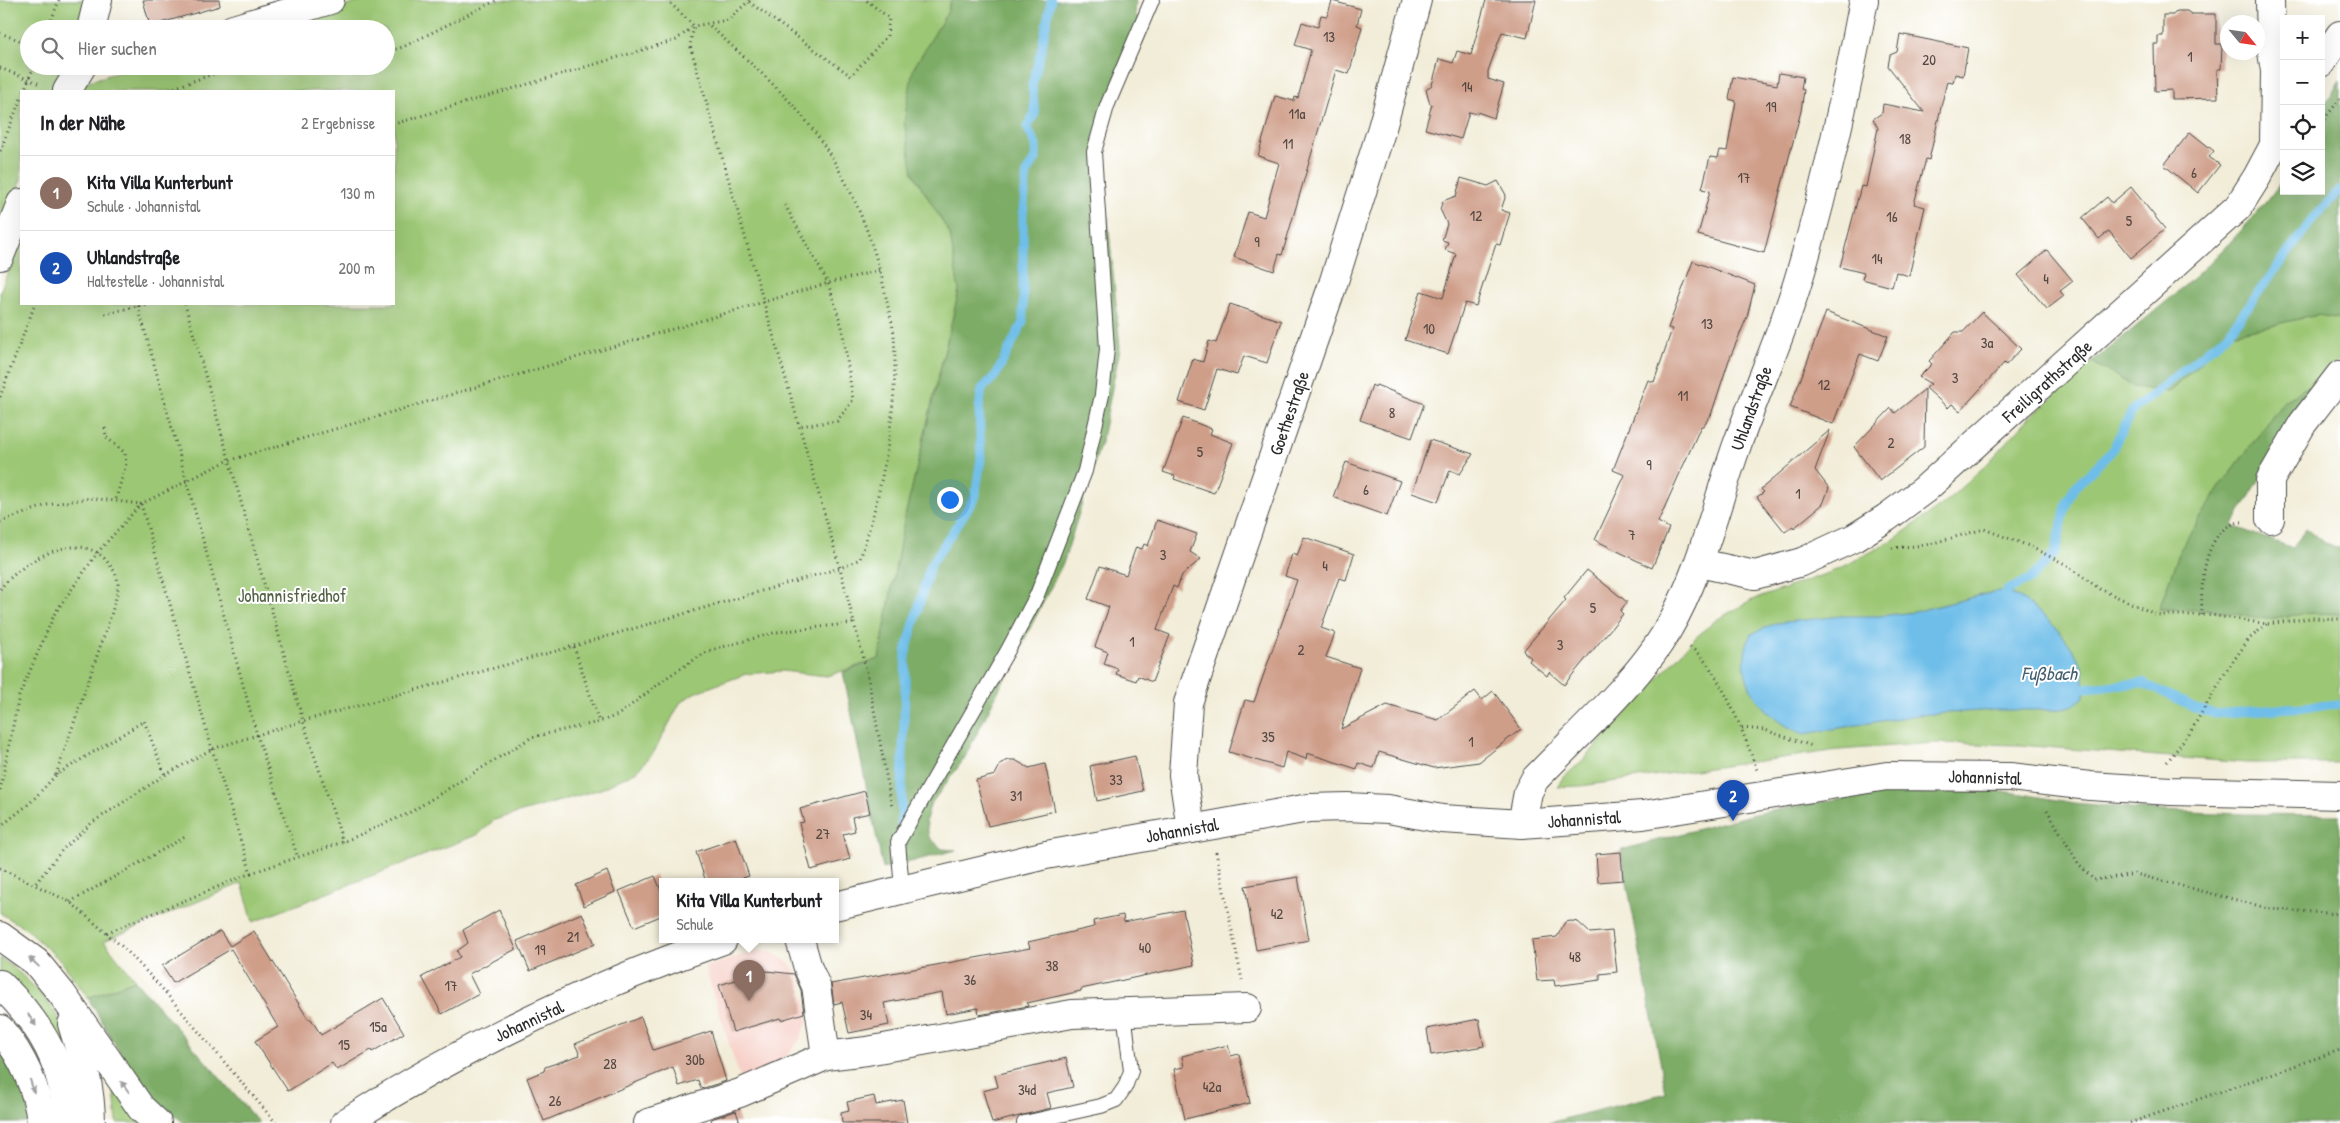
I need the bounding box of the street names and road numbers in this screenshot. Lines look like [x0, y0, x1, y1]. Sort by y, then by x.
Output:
street label: Freiligrathstraße [1996, 334, 2097, 429]
street label: Uhlandstraße [1724, 362, 1778, 454]
street label: Goethestraße [1263, 367, 1315, 459]
street label: Johannistal [1948, 763, 2023, 791]
street label: Johannistal [1546, 804, 1622, 834]
street label: Johannistal [1143, 811, 1221, 849]
street label: Johannistal [490, 994, 568, 1048]

